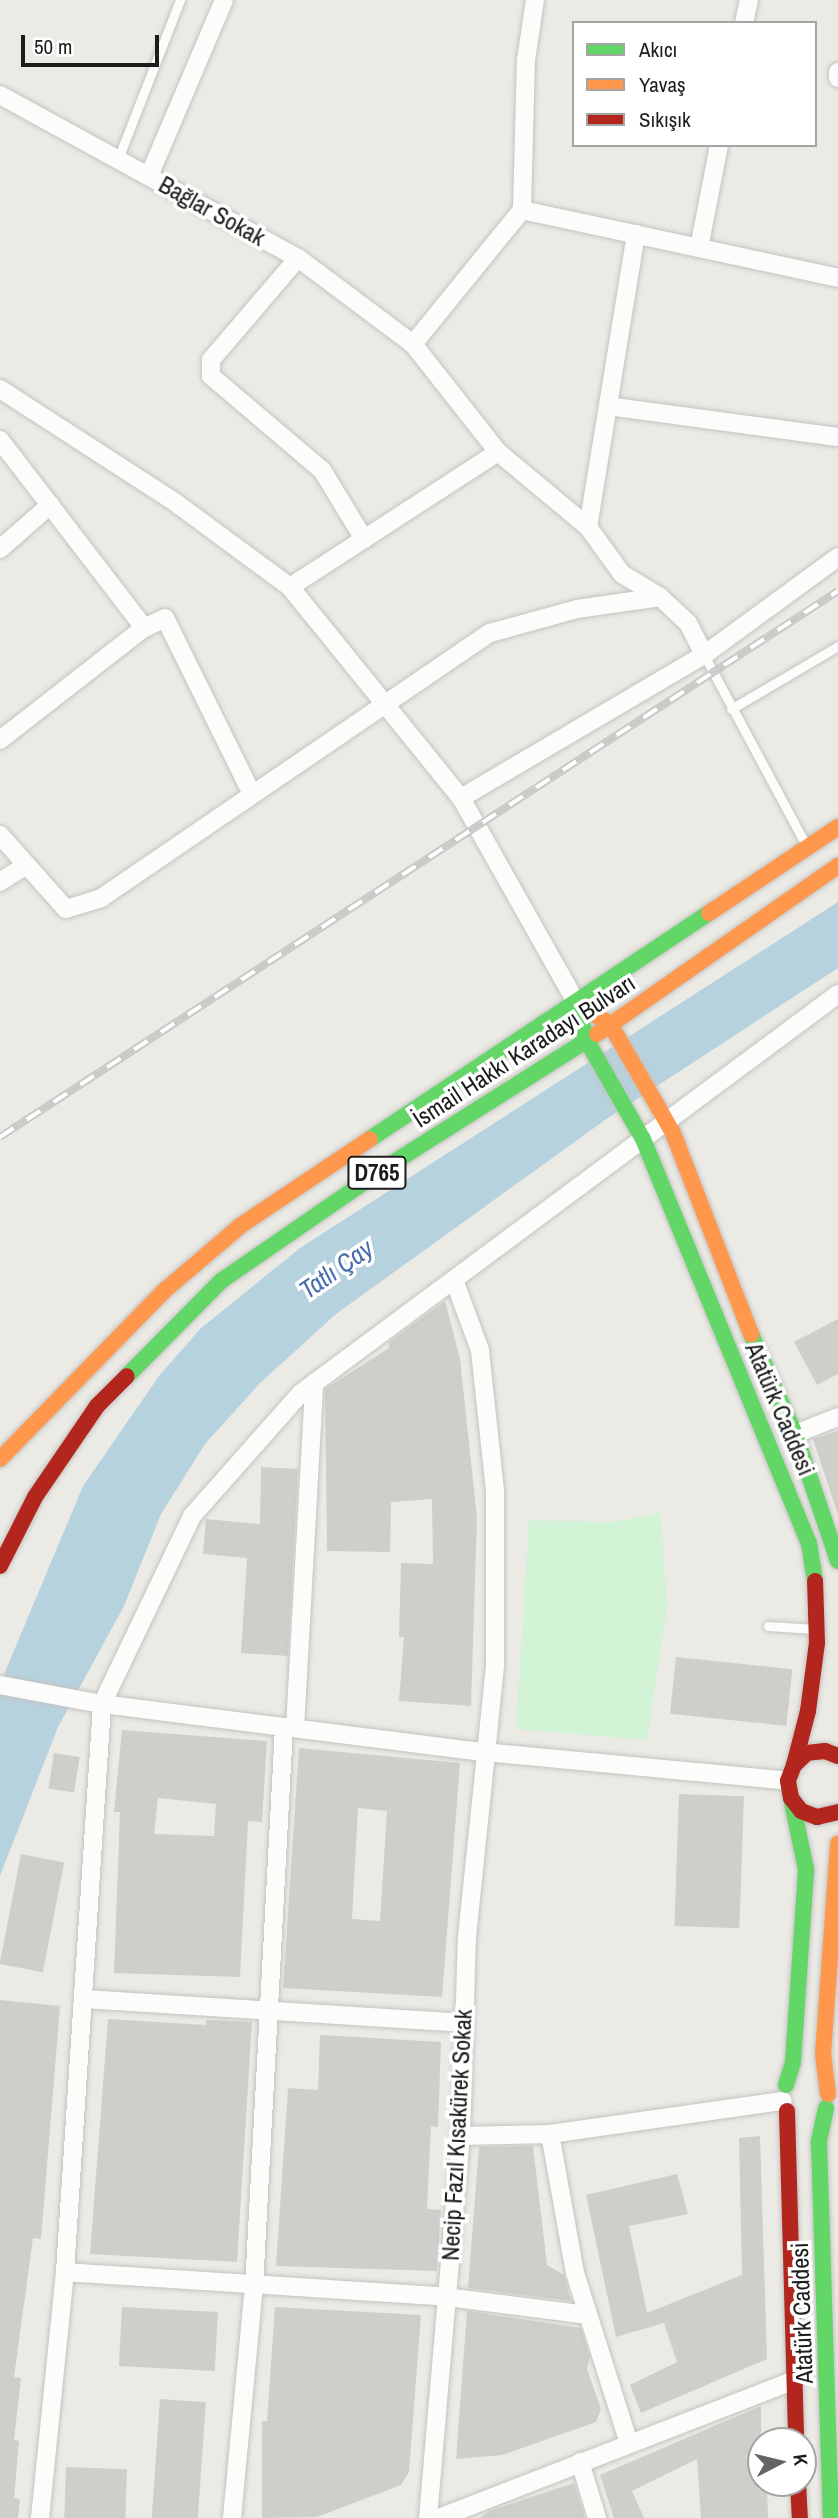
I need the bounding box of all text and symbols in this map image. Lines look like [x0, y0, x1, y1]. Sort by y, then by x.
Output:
scale bar [24, 21, 163, 65]
legend [572, 21, 817, 147]
text: 50 m [34, 32, 72, 61]
text: Akıcı [639, 35, 677, 64]
text: Yavaş [639, 70, 686, 99]
text: Sıkışık [639, 105, 691, 134]
street label: Bağlar Sokak [154, 170, 270, 252]
street label: İsmail Hakkı Karadayı Bulvarı [407, 968, 641, 1134]
road number: D765 [347, 1154, 407, 1192]
water label: Tatlı Çay [293, 1233, 379, 1305]
street label: Atatürk Caddesi [739, 1338, 821, 1480]
street label: Necip Fazıl Kısakürek Sokak [436, 2009, 478, 2261]
street label: Atatürk Caddesi [785, 2242, 819, 2384]
north arrow [747, 2427, 817, 2497]
text: K [787, 2453, 814, 2467]

